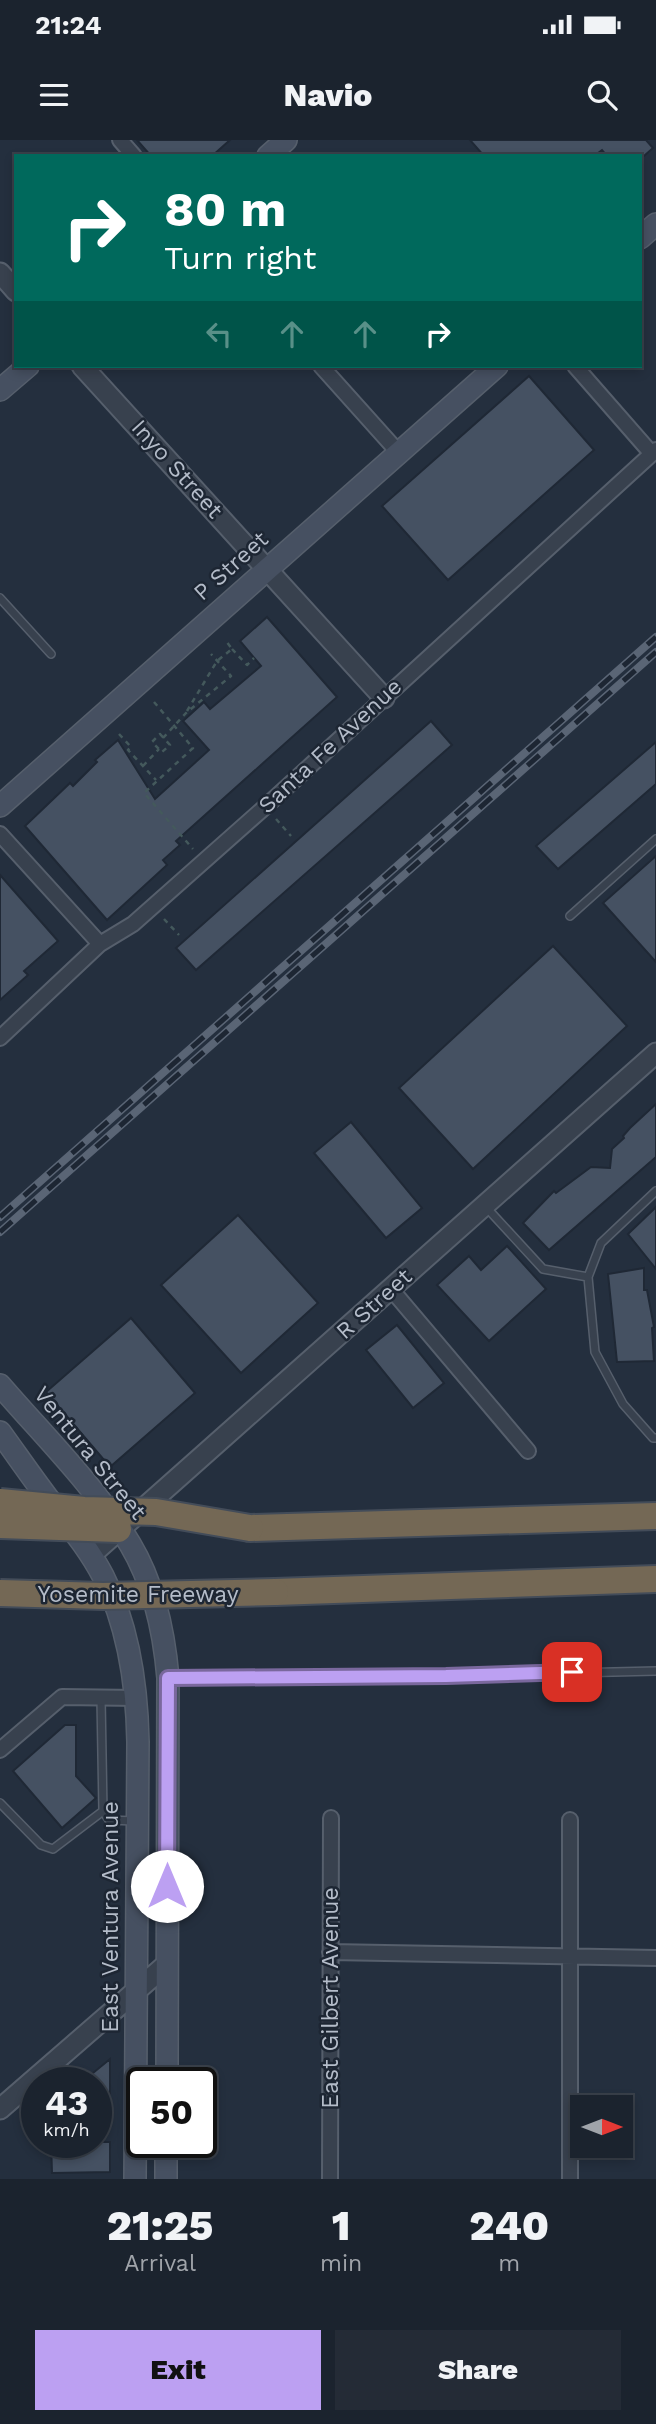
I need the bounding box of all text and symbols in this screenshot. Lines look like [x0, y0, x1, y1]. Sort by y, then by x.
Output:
text: 21:24 [35, 10, 102, 40]
icon: menu [35, 76, 73, 114]
text: Navio [284, 76, 372, 114]
icon: search [583, 76, 621, 114]
text: 80 m [164, 180, 286, 238]
icon: right [49, 182, 140, 273]
text: Turn right [164, 239, 316, 277]
icon: left [200, 315, 238, 353]
icon: ahead [273, 315, 311, 353]
icon: ahead [346, 315, 384, 353]
icon: right [419, 315, 457, 353]
street label: Inyo Street [126, 414, 229, 524]
street label: P Street [188, 525, 274, 606]
street label: Santa Fe Avenue [253, 673, 407, 819]
street label: R Street [331, 1263, 418, 1345]
street label: Ventura Street [28, 1381, 152, 1525]
street label: Yosemite Freeway [37, 1581, 239, 1608]
pin [542, 1642, 602, 1702]
icon: arrive [553, 1653, 591, 1691]
street label: East Ventura Avenue [97, 1801, 124, 2033]
position arrow [130, 1849, 204, 1923]
street label: East Gilbert Avenue [317, 1887, 344, 2109]
speed limit sign: 50 [126, 2067, 217, 2158]
text: 43 [45, 2082, 88, 2124]
north arrow [570, 2095, 634, 2158]
map controls [570, 2095, 633, 2158]
text: km/h [43, 2119, 90, 2140]
text: 21:25 [107, 2201, 213, 2250]
text: 1 [332, 2201, 351, 2250]
text: 240 [469, 2201, 549, 2250]
text: Arrival [124, 2250, 196, 2277]
text: min [320, 2250, 362, 2277]
text: m [498, 2250, 520, 2277]
button: Exit [35, 2330, 321, 2410]
button: Share [335, 2330, 621, 2410]

